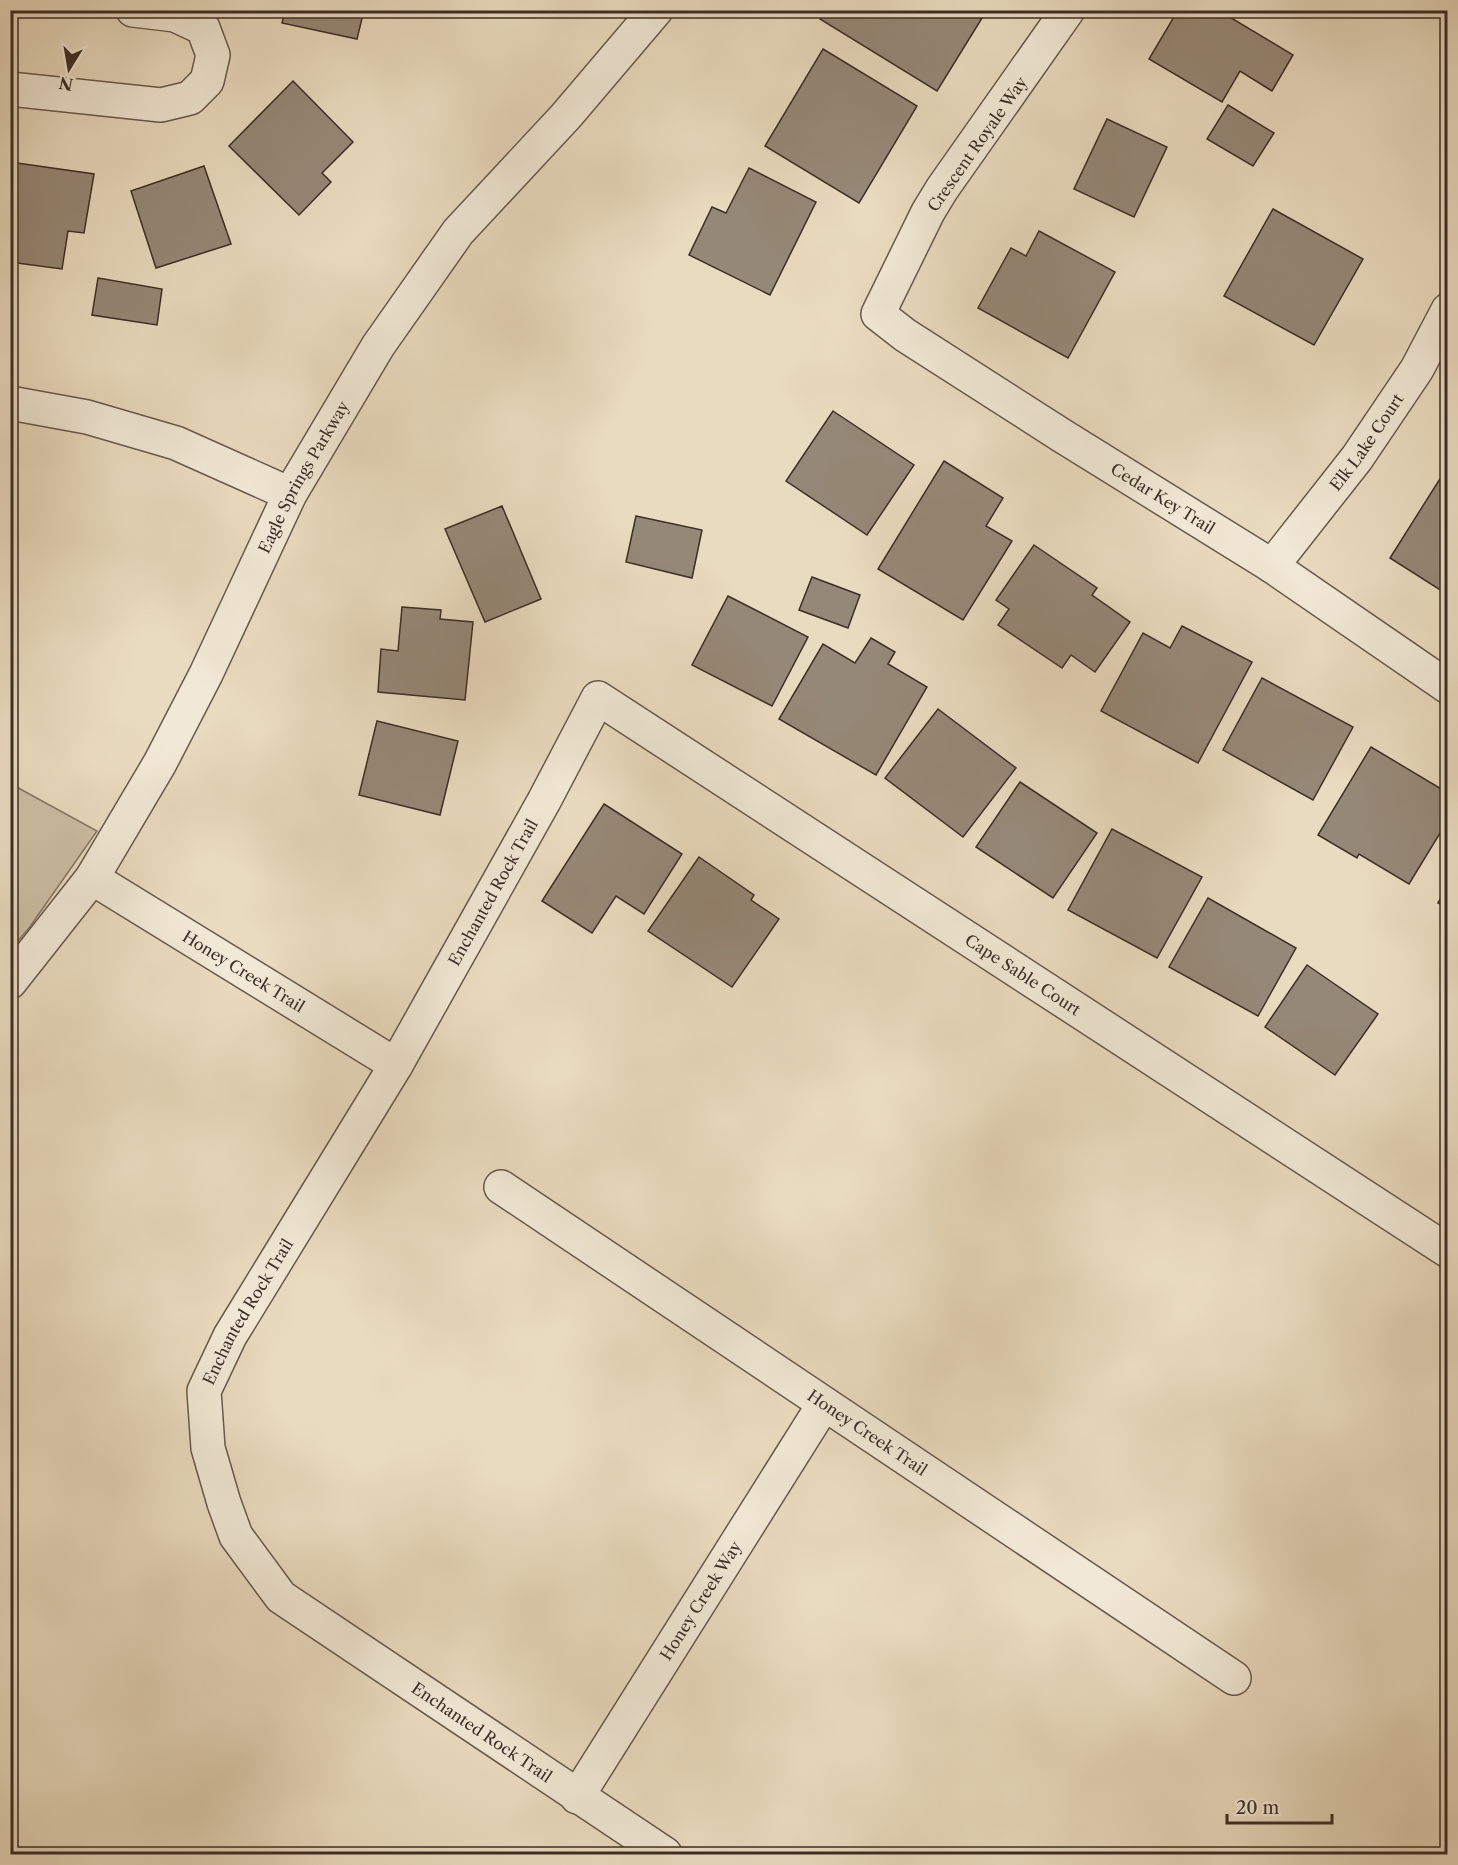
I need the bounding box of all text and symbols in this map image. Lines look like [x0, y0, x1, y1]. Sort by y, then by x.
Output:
north arrow [39, 39, 99, 99]
street label: Crescent Royale Way [923, 72, 1032, 215]
text: N [57, 73, 75, 95]
street label: Elk Lake Court [1325, 389, 1408, 494]
street label: Eagle Springs Parkway [254, 396, 354, 557]
street label: Cedar Key Trail [1107, 458, 1219, 538]
street label: Enchanted Rock Trail [444, 815, 542, 969]
street label: Honey Creek Trail [179, 926, 309, 1017]
street label: Cape Sable Court [961, 930, 1085, 1020]
street label: Enchanted Rock Trail [198, 1235, 297, 1388]
street label: Honey Creek Trail [804, 1385, 931, 1480]
street label: Honey Creek Way [656, 1536, 746, 1664]
street label: Enchanted Rock Trail [408, 1678, 556, 1787]
scale bar [1227, 1787, 1332, 1825]
text: 20 m [1236, 1797, 1280, 1819]

